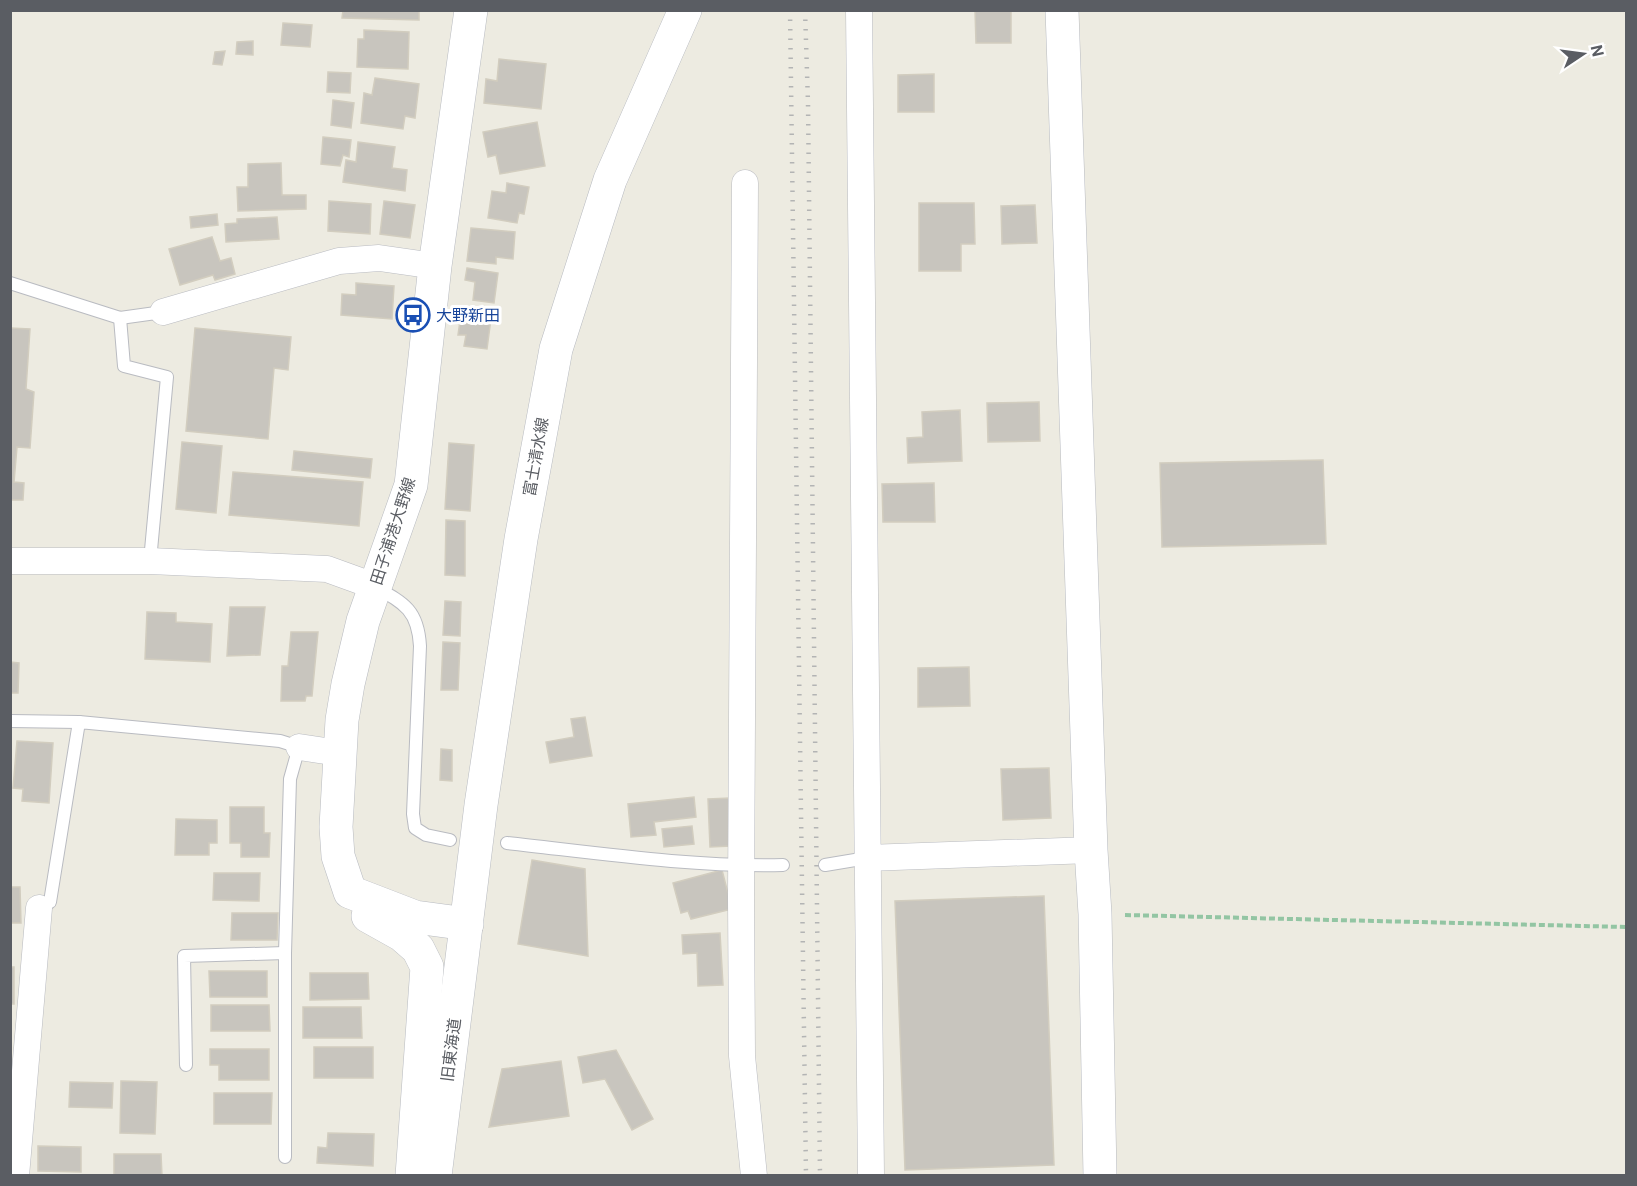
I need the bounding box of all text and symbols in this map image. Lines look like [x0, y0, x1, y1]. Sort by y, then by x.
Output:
north arrow [1553, 24, 1613, 84]
text: N [1587, 43, 1608, 58]
bus stop icon: 大野新田 [395, 297, 431, 333]
place label: 大野新田 [436, 306, 500, 325]
street label: 富士清水線 [520, 416, 552, 498]
street label: 田子浦港大野線 [367, 475, 419, 587]
street label: 旧東海道 [438, 1017, 464, 1083]

